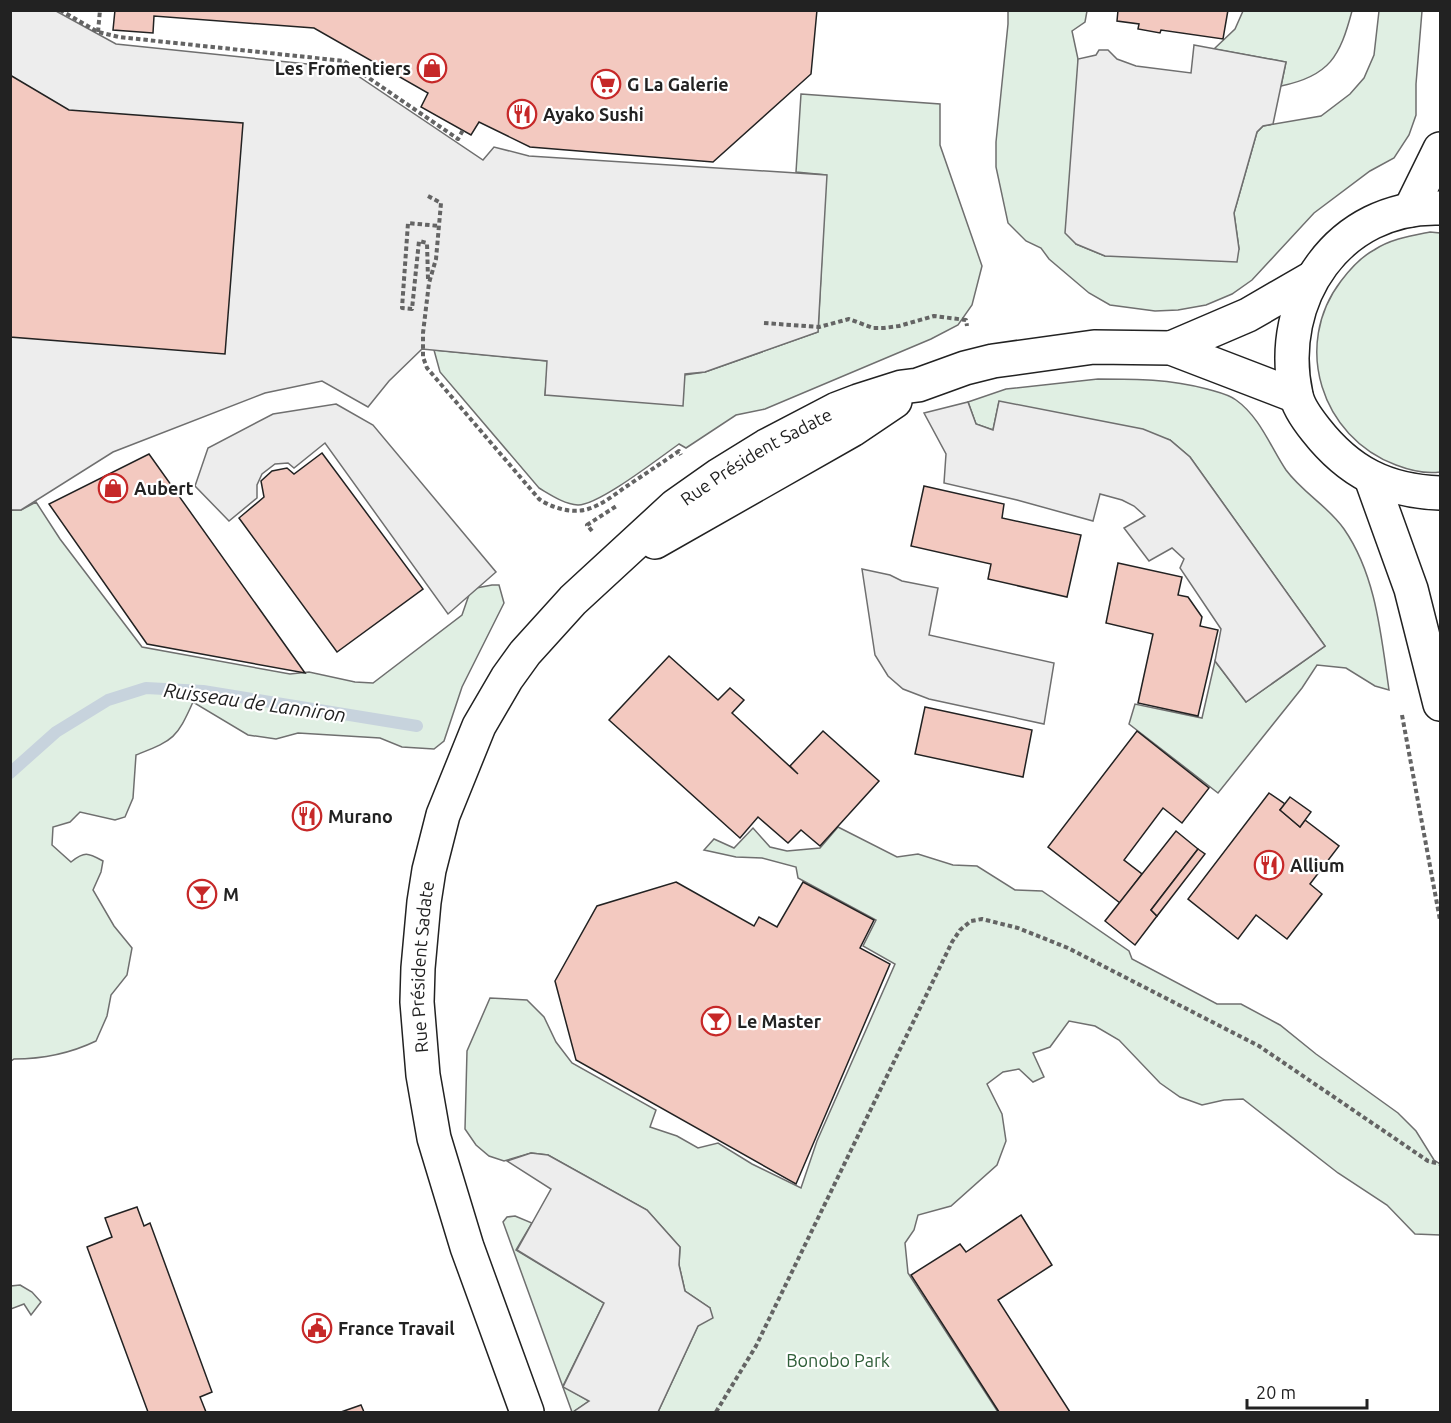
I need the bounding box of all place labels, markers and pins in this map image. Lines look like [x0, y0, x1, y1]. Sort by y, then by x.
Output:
shop icon: Les Fromentiers [416, 52, 448, 84]
place label: Les Fromentiers [275, 58, 411, 78]
supermarket icon: G La Galerie [590, 68, 622, 100]
place label: G La Galerie [627, 74, 729, 94]
restaurant icon: Ayako Sushi [506, 98, 538, 130]
place label: Ayako Sushi [543, 104, 644, 124]
shop icon: Aubert [97, 472, 129, 504]
place label: Aubert [134, 478, 194, 498]
restaurant icon: Murano [291, 800, 323, 832]
place label: Murano [328, 806, 393, 826]
restaurant icon: Allium [1253, 849, 1285, 881]
place label: Allium [1290, 855, 1345, 875]
bar icon: M [186, 878, 218, 910]
place label: M [223, 884, 239, 904]
bar icon: Le Master [700, 1005, 732, 1037]
place label: Le Master [737, 1011, 822, 1031]
public building icon: France Travail [301, 1312, 333, 1344]
place label: France Travail [338, 1318, 455, 1338]

